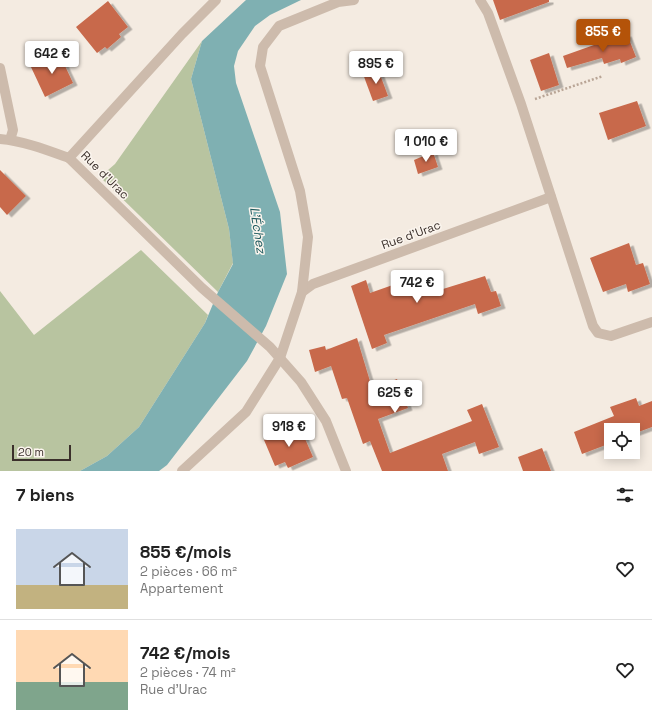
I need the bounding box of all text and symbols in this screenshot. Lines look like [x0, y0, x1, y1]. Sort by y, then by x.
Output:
pin: 855 € [575, 19, 631, 53]
text: 855 € [585, 23, 621, 40]
pin: 642 € [24, 41, 80, 75]
text: 642 € [34, 45, 70, 62]
pin: 895 € [348, 51, 404, 85]
text: 895 € [358, 55, 394, 72]
pin: 1 010 € [389, 129, 463, 163]
text: 1 010 € [404, 133, 448, 150]
street label: Rue d'Urac [77, 147, 133, 203]
water label: L'Échez [246, 206, 270, 255]
street label: Rue d'Urac [379, 217, 443, 253]
pin: 742 € [389, 270, 445, 304]
text: 742 € [400, 274, 434, 291]
pin: 625 € [367, 380, 423, 414]
text: 625 € [377, 384, 413, 401]
pin: 918 € [261, 414, 317, 448]
text: 918 € [272, 418, 306, 435]
map controls [604, 423, 640, 459]
button: locate [604, 423, 640, 459]
scale bar [12, 443, 71, 462]
text: 20 m [18, 445, 44, 459]
text: 7 biens [16, 484, 74, 506]
icon: filters [614, 484, 636, 506]
text: 855 €/mois [140, 541, 231, 563]
icon: home [48, 545, 96, 593]
icon: heart [614, 558, 636, 580]
text: 2 pièces · 66 m² [140, 563, 237, 580]
text: Appartement [140, 580, 223, 597]
text: 742 €/mois [140, 642, 230, 664]
icon: home [48, 646, 96, 694]
icon: heart [614, 659, 636, 681]
text: 2 pièces · 74 m² [140, 664, 236, 681]
text: Rue d'Urac [140, 681, 207, 698]

